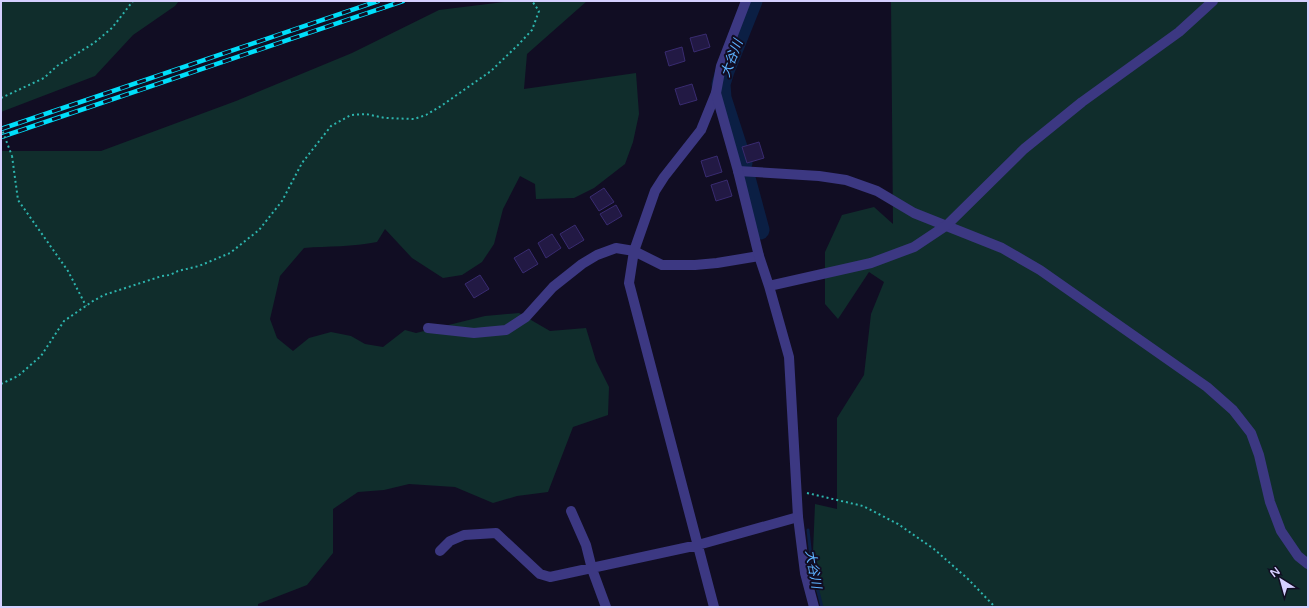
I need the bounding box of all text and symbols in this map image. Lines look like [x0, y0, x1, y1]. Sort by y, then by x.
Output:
water label: 大谷川 [717, 35, 747, 79]
water label: 大谷川 [802, 549, 825, 592]
north arrow [1261, 560, 1301, 600]
text: N [1268, 565, 1283, 580]

